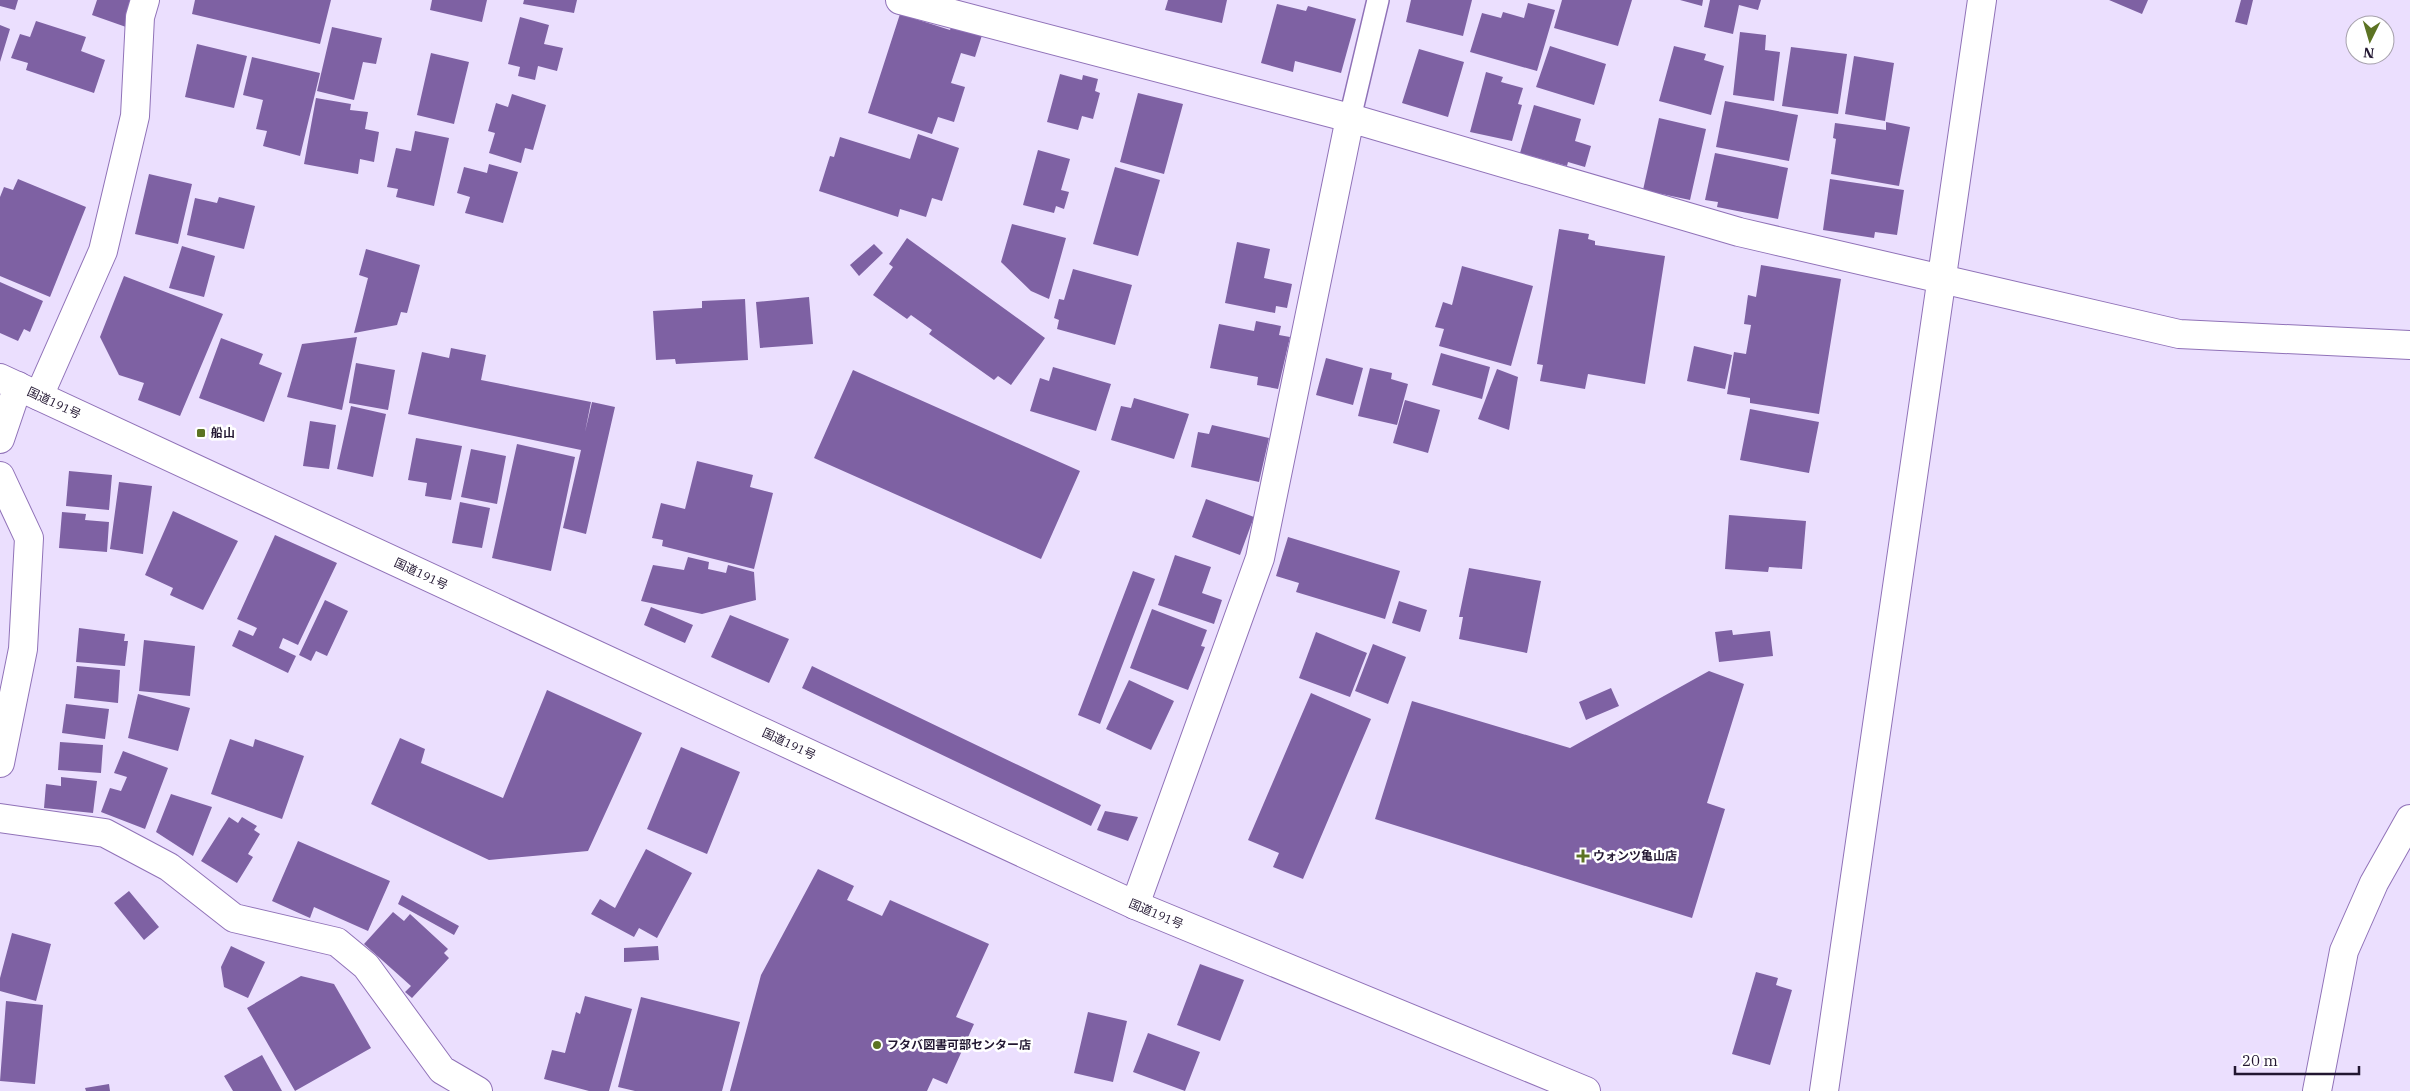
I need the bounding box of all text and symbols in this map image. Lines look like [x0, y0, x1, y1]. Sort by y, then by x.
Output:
north arrow [2345, 15, 2395, 65]
text: N [2363, 44, 2375, 62]
street label: 国道191号 [25, 384, 83, 422]
place label: 船山 [211, 425, 235, 440]
marker: 船山 [195, 427, 207, 439]
street label: 国道191号 [392, 555, 450, 593]
street label: 国道191号 [760, 725, 818, 763]
place label: ウォンツ亀山店 [1593, 848, 1677, 863]
marker: ウォンツ亀山店 [1577, 850, 1589, 862]
street label: 国道191号 [1127, 895, 1186, 932]
place label: フタバ図書可部センター店 [887, 1037, 1031, 1052]
marker: フタバ図書可部センター店 [871, 1039, 883, 1051]
scale bar [2235, 1044, 2359, 1076]
text: 20 m [2242, 1051, 2278, 1070]

